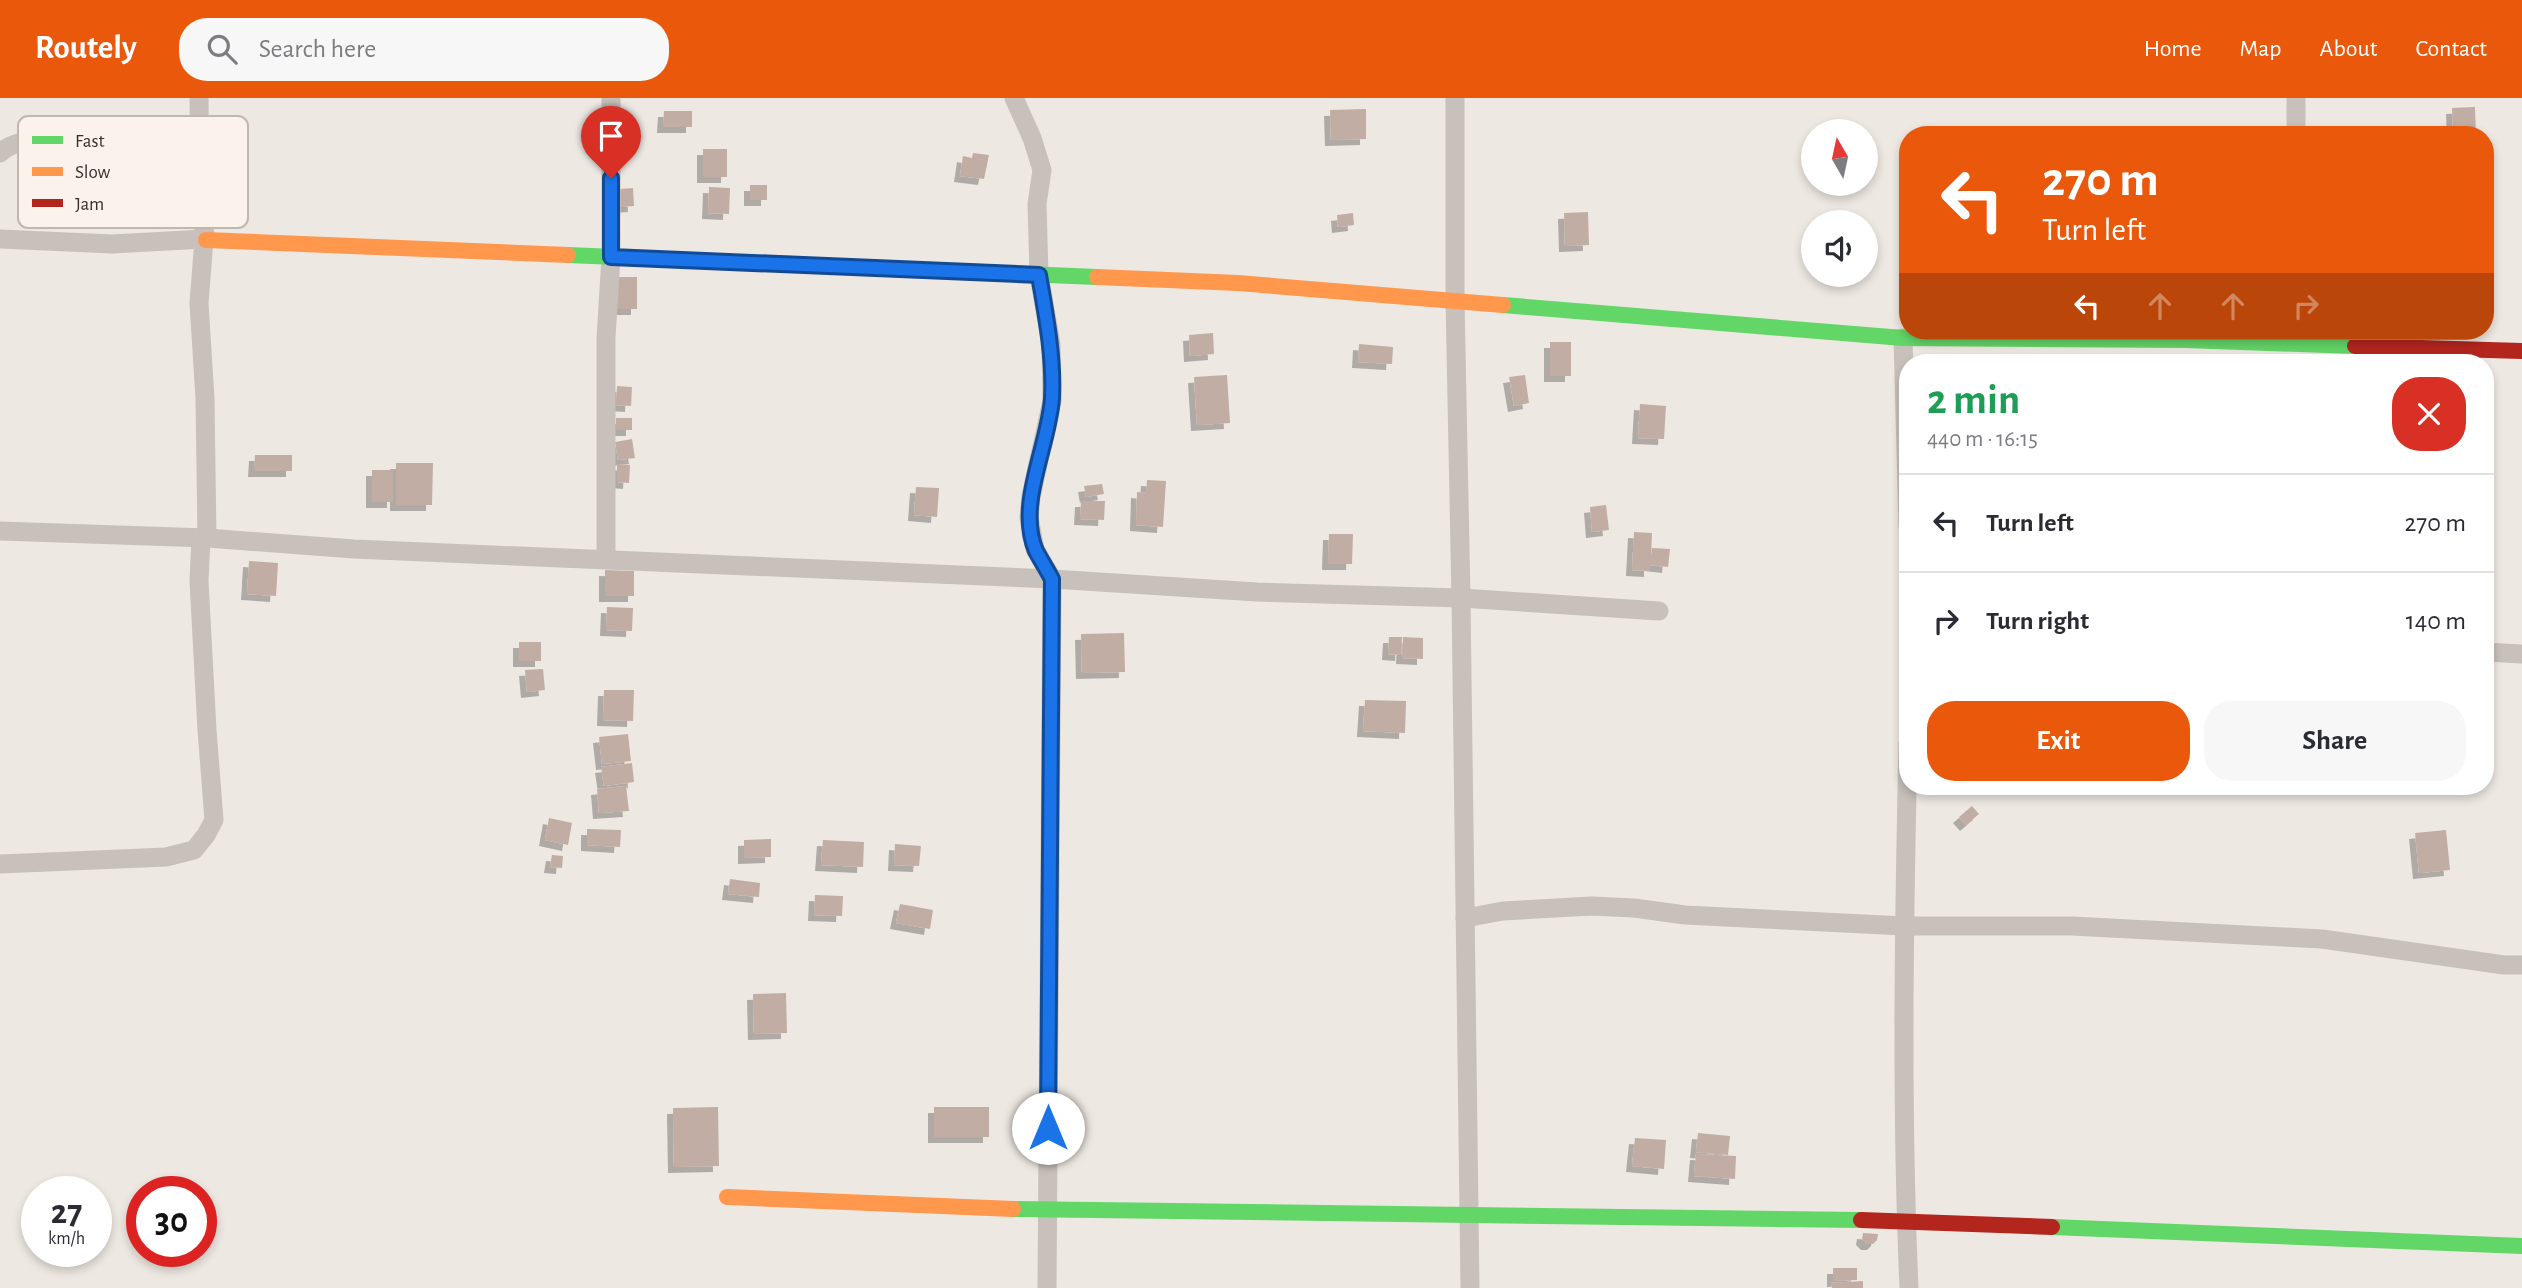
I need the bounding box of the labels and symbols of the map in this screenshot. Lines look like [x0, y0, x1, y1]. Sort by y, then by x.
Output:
pin [581, 106, 641, 178]
legend [18, 116, 248, 228]
north arrow [1801, 119, 1878, 196]
text: Fast [75, 132, 105, 151]
text: Slow [75, 163, 111, 182]
text: Jam [75, 195, 104, 214]
position arrow [1011, 1091, 1085, 1165]
speed limit sign: 30 [126, 1176, 217, 1267]

